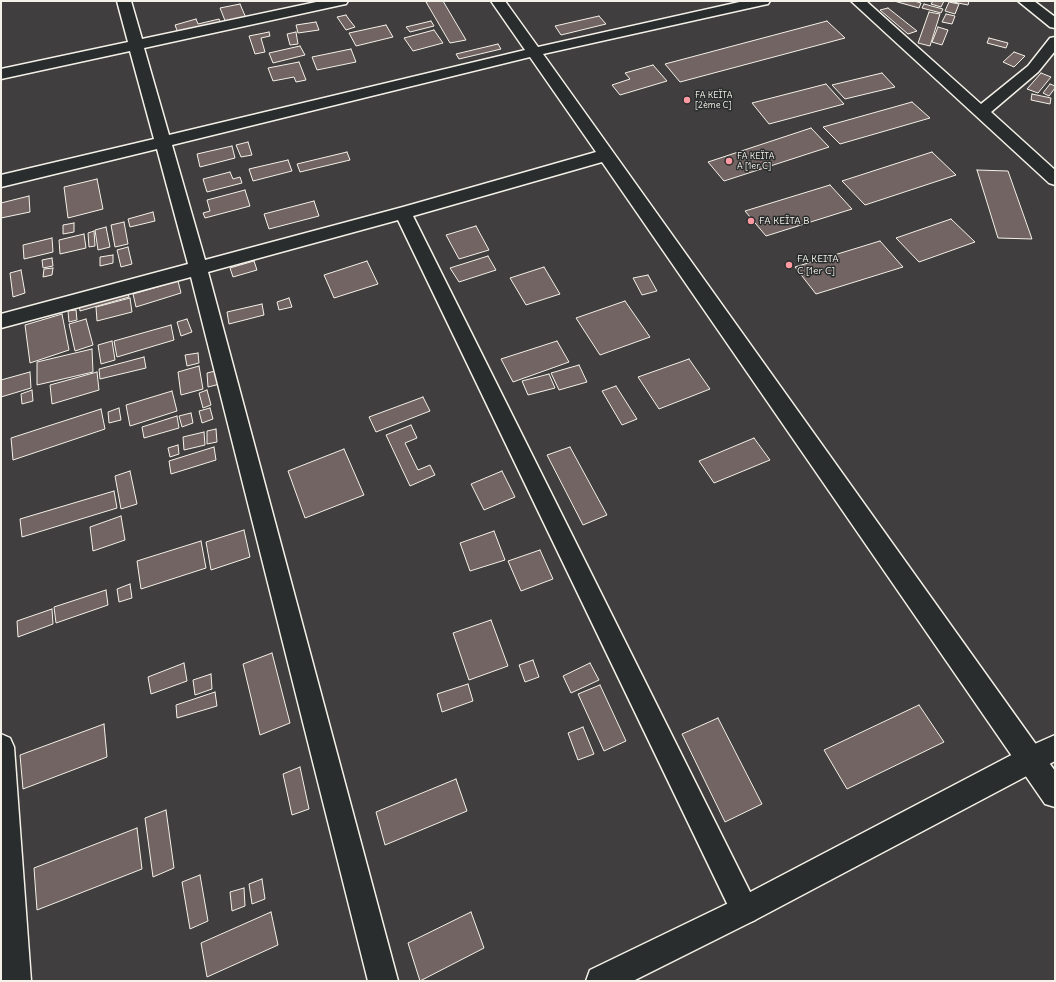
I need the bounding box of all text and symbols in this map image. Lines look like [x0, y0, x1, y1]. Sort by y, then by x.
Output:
place label: FA KEÏTA [2ème C] [695, 90, 732, 111]
marker: FA KEÏTA [2ème C] [682, 95, 692, 105]
place label: FA KEÏTA A [1er C] [737, 151, 774, 172]
marker: FA KEÏTA A [1er C] [724, 156, 734, 166]
place label: FA KEÏTA B [759, 215, 810, 227]
marker: FA KEÏTA B [746, 216, 756, 226]
place label: FA KEITA C [1er C] [797, 253, 839, 276]
marker: FA KEITA C [1er C] [784, 260, 794, 270]

